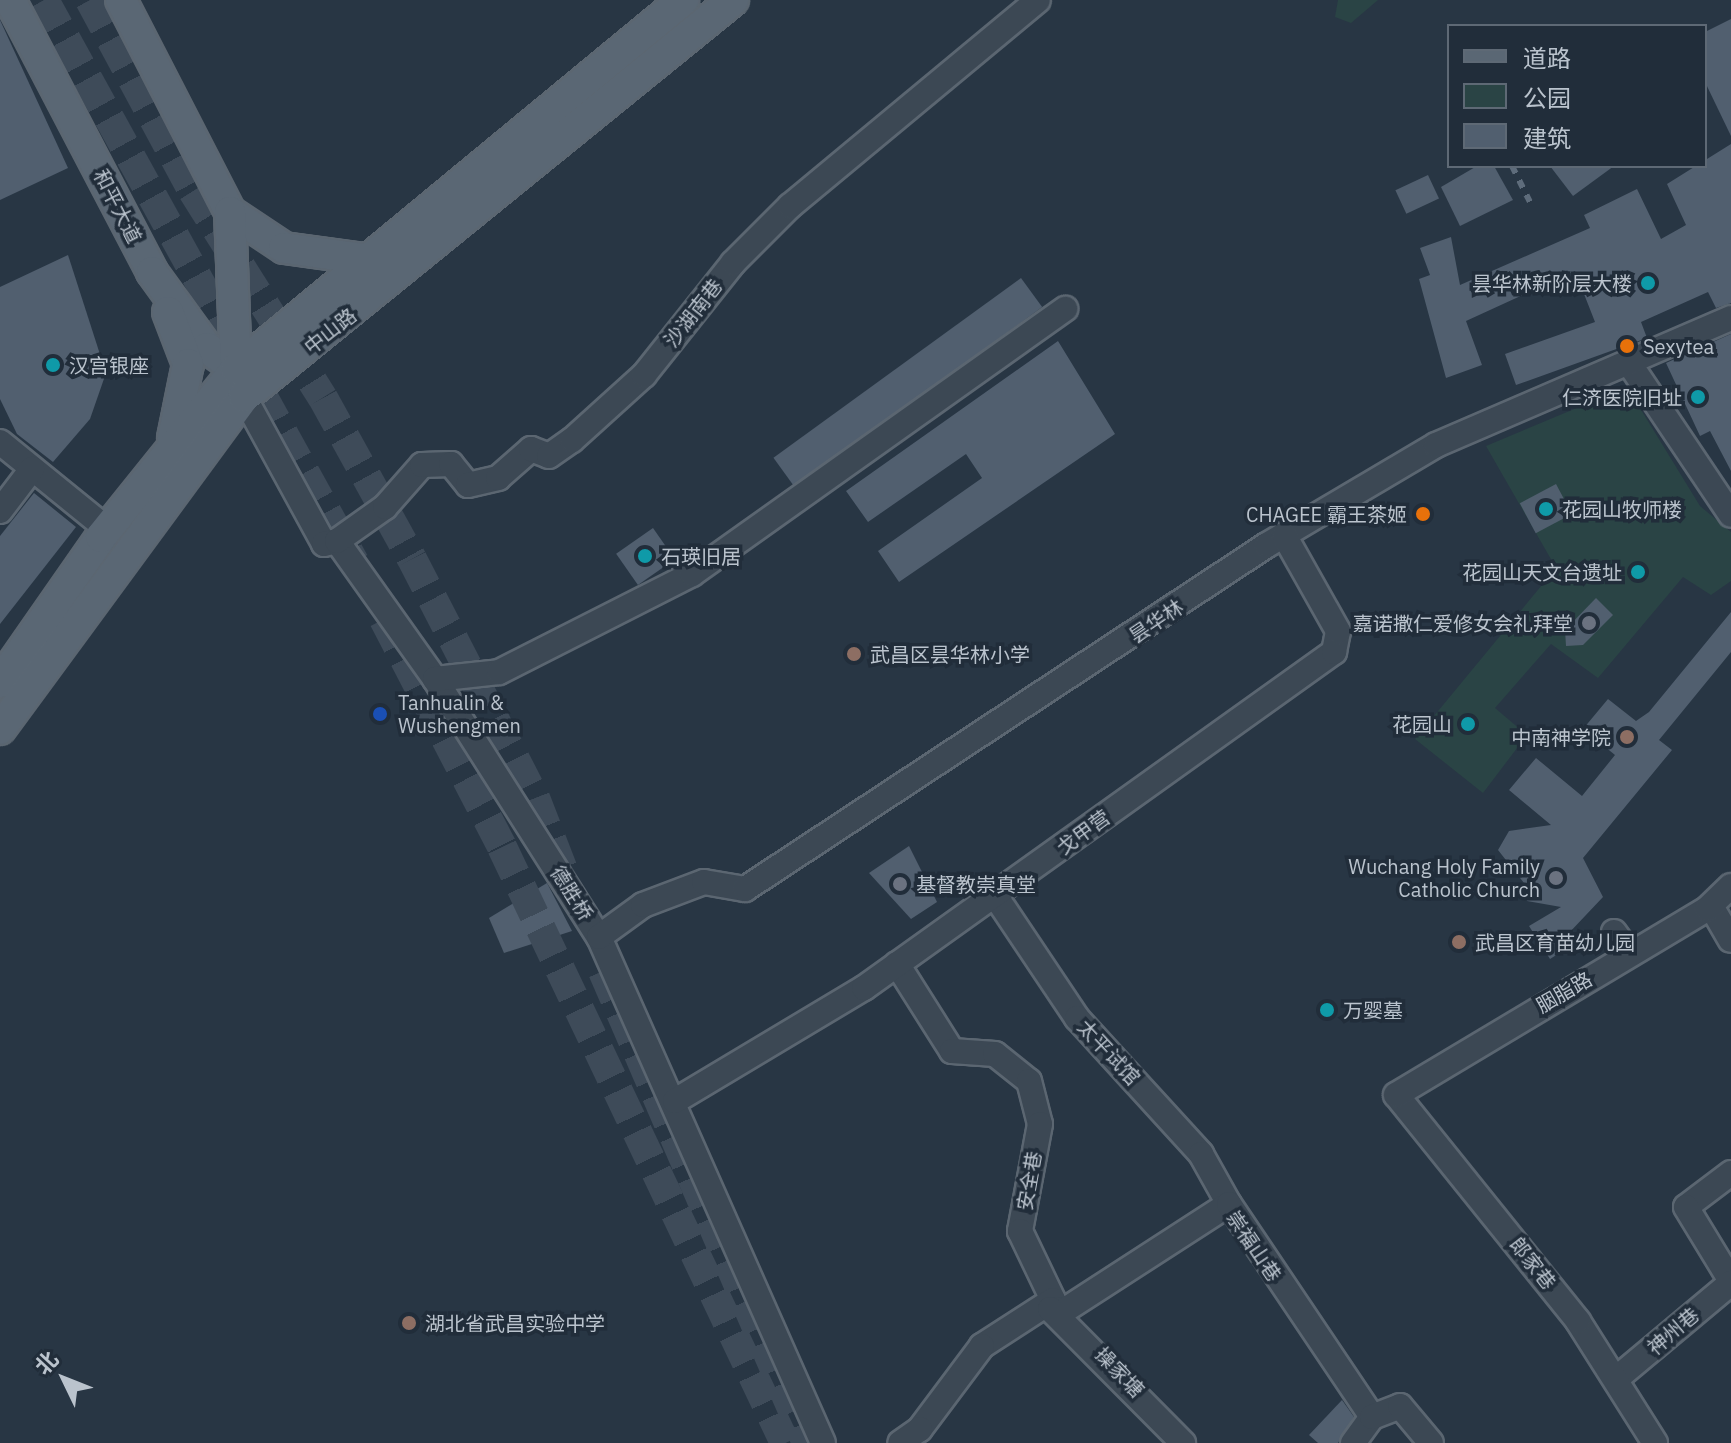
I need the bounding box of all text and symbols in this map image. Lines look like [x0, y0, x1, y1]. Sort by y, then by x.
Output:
legend [1447, 24, 1707, 168]
text: 道路 [1523, 42, 1571, 74]
text: 公园 [1523, 82, 1571, 114]
text: 建筑 [1523, 122, 1571, 154]
street label: 和平大道 [89, 165, 147, 247]
place label: 昙华林新阶层大楼 [1472, 271, 1632, 295]
street label: 沙湖南巷 [659, 274, 727, 352]
marker: 昙华林新阶层大楼 [1639, 274, 1657, 292]
street label: 中山路 [299, 303, 361, 359]
place label: Sexytea [1643, 334, 1714, 358]
marker: Sexytea [1618, 337, 1636, 355]
place label: 汉宫银座 [69, 353, 149, 377]
marker: 汉宫银座 [44, 356, 62, 374]
place label: 仁济医院旧址 [1562, 385, 1682, 409]
marker: 仁济医院旧址 [1689, 388, 1707, 406]
place label: 花园山牧师楼 [1562, 497, 1682, 521]
marker: 花园山牧师楼 [1537, 500, 1555, 518]
place label: CHAGEE 霸王茶姬 [1246, 502, 1407, 526]
marker: CHAGEE 霸王茶姬 [1414, 505, 1432, 523]
place label: 石瑛旧居 [661, 544, 741, 568]
marker: 石瑛旧居 [636, 547, 654, 565]
place label: 花园山天文台遗址 [1462, 560, 1622, 584]
marker: 花园山天文台遗址 [1629, 563, 1647, 581]
street label: 昙华林 [1124, 594, 1188, 648]
place label: 嘉诺撒仁爱修女会礼拜堂 [1353, 611, 1573, 635]
marker: 嘉诺撒仁爱修女会礼拜堂 [1580, 614, 1598, 632]
place label: 武昌区昙华林小学 [870, 642, 1030, 666]
marker: 武昌区昙华林小学 [845, 645, 863, 663]
place label: Tanhualin & Wushengmen [398, 690, 521, 737]
marker: Tanhualin & Wushengmen [369, 703, 391, 725]
place label: 花园山 [1392, 712, 1452, 736]
marker: 花园山 [1459, 715, 1477, 733]
place label: 中南神学院 [1511, 725, 1611, 749]
marker: 中南神学院 [1618, 728, 1636, 746]
street label: 戈甲营 [1052, 805, 1114, 859]
place label: Wuchang Holy Family Catholic Church [1348, 854, 1540, 901]
street label: 德胜桥 [546, 861, 598, 925]
marker: Wuchang Holy Family Catholic Church [1547, 869, 1565, 887]
place label: 基督教崇真堂 [916, 872, 1036, 896]
marker: 基督教崇真堂 [891, 875, 909, 893]
place label: 武昌区育苗幼儿园 [1475, 930, 1635, 954]
marker: 武昌区育苗幼儿园 [1450, 933, 1468, 951]
street label: 胭脂路 [1532, 967, 1596, 1017]
place label: 万婴墓 [1343, 998, 1403, 1022]
marker: 万婴墓 [1318, 1001, 1336, 1019]
street label: 太平试馆 [1073, 1015, 1145, 1089]
street label: 安全巷 [1012, 1149, 1046, 1213]
street label: 崇福山巷 [1222, 1206, 1286, 1286]
street label: 郎家巷 [1505, 1232, 1561, 1294]
street label: 神州巷 [1642, 1303, 1704, 1359]
place label: 湖北省武昌实验中学 [425, 1311, 605, 1335]
marker: 湖北省武昌实验中学 [400, 1314, 418, 1332]
north arrow [24, 1339, 104, 1419]
street label: 操家塘 [1091, 1342, 1149, 1402]
text: 北 [28, 1344, 64, 1380]

